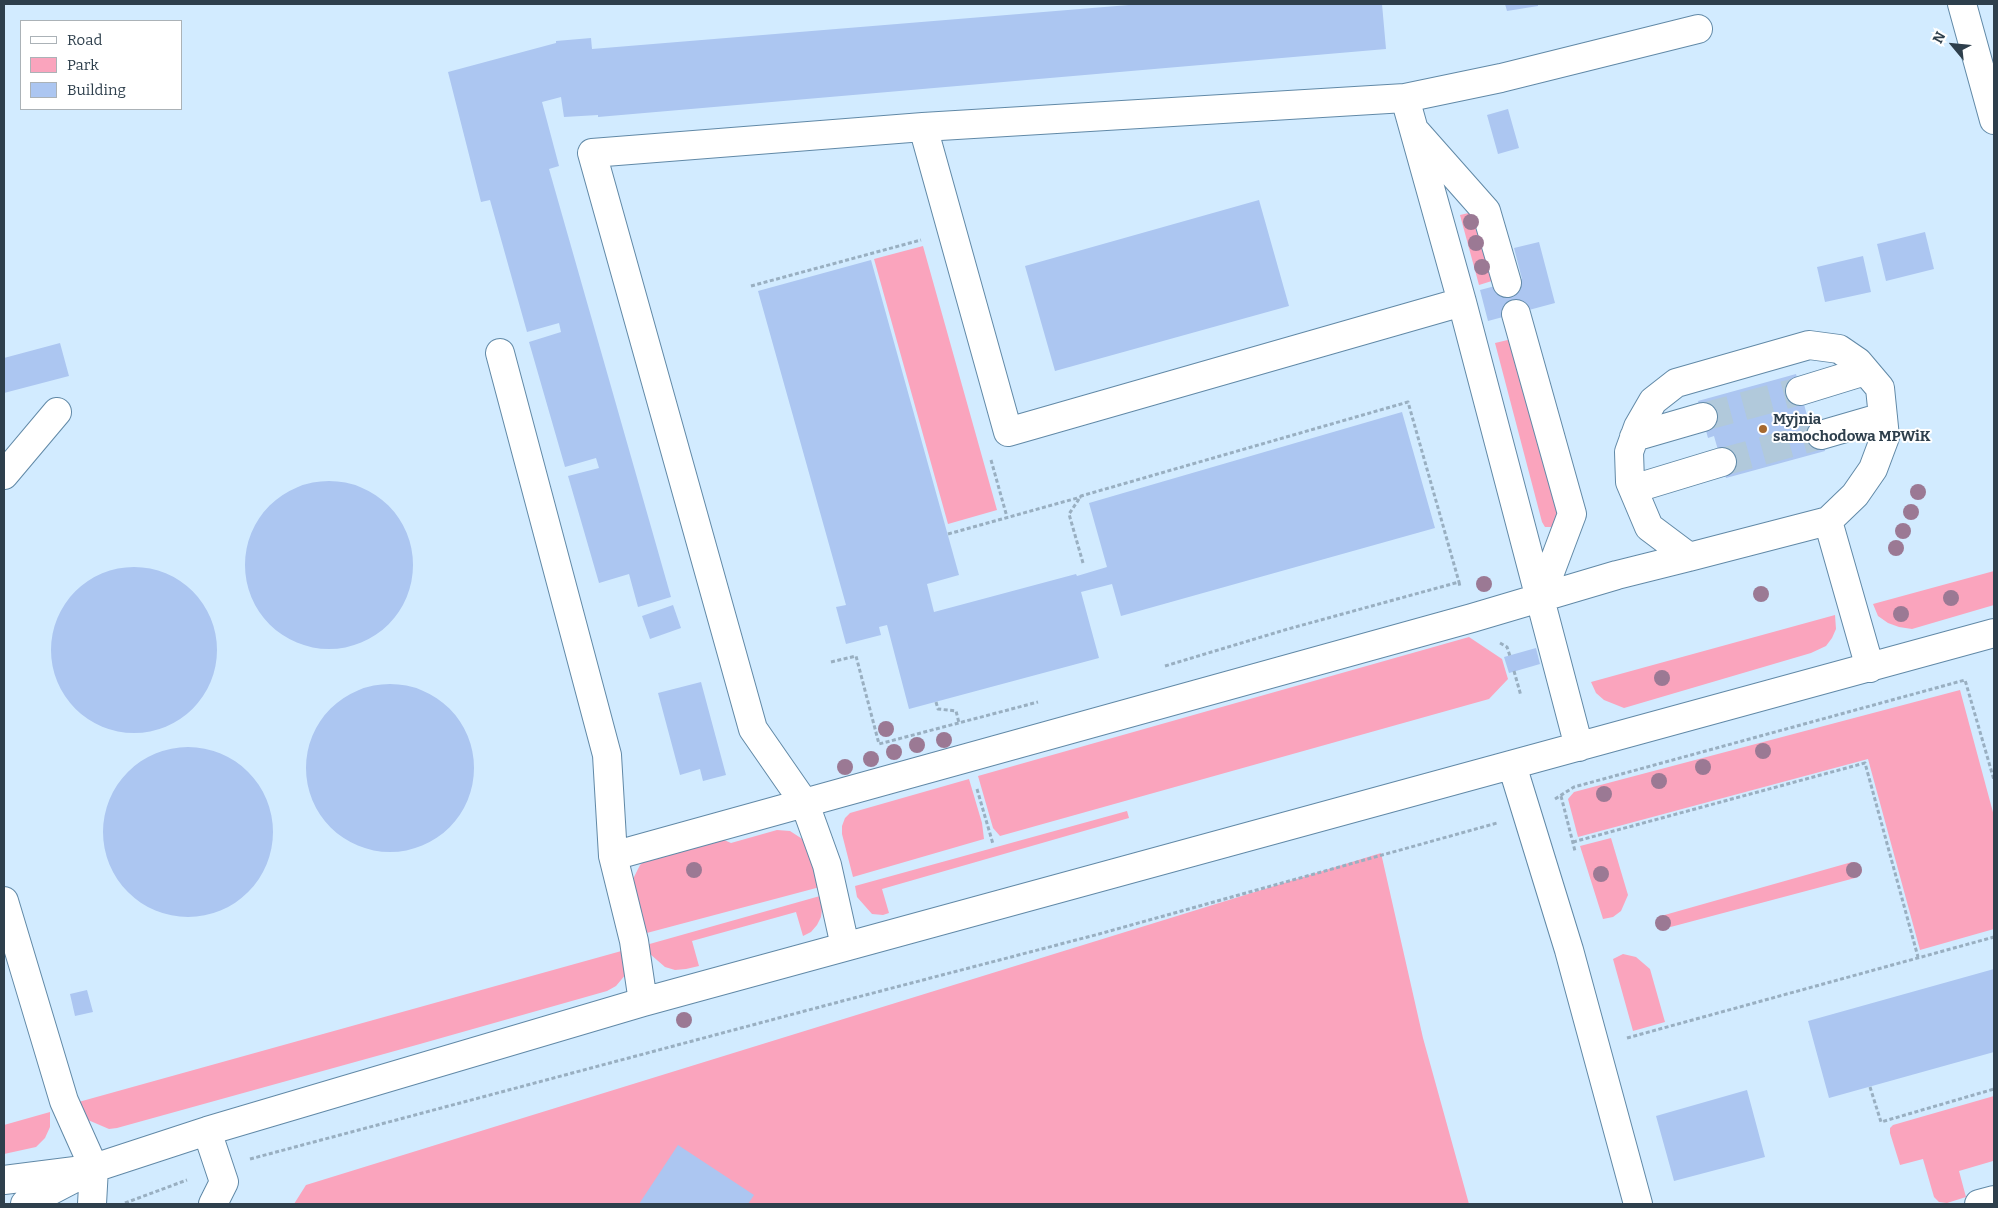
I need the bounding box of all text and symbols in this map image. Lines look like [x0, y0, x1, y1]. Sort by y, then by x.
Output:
legend [20, 20, 182, 110]
north arrow [1928, 20, 1978, 70]
text: N [1929, 29, 1949, 46]
text: Road [67, 31, 102, 49]
text: Park [67, 56, 99, 74]
text: Building [67, 81, 126, 99]
place label: Myjnia samochodowa MPWiK [1773, 411, 1931, 446]
marker: Myjnia samochodowa MPWiK [1757, 423, 1769, 435]

